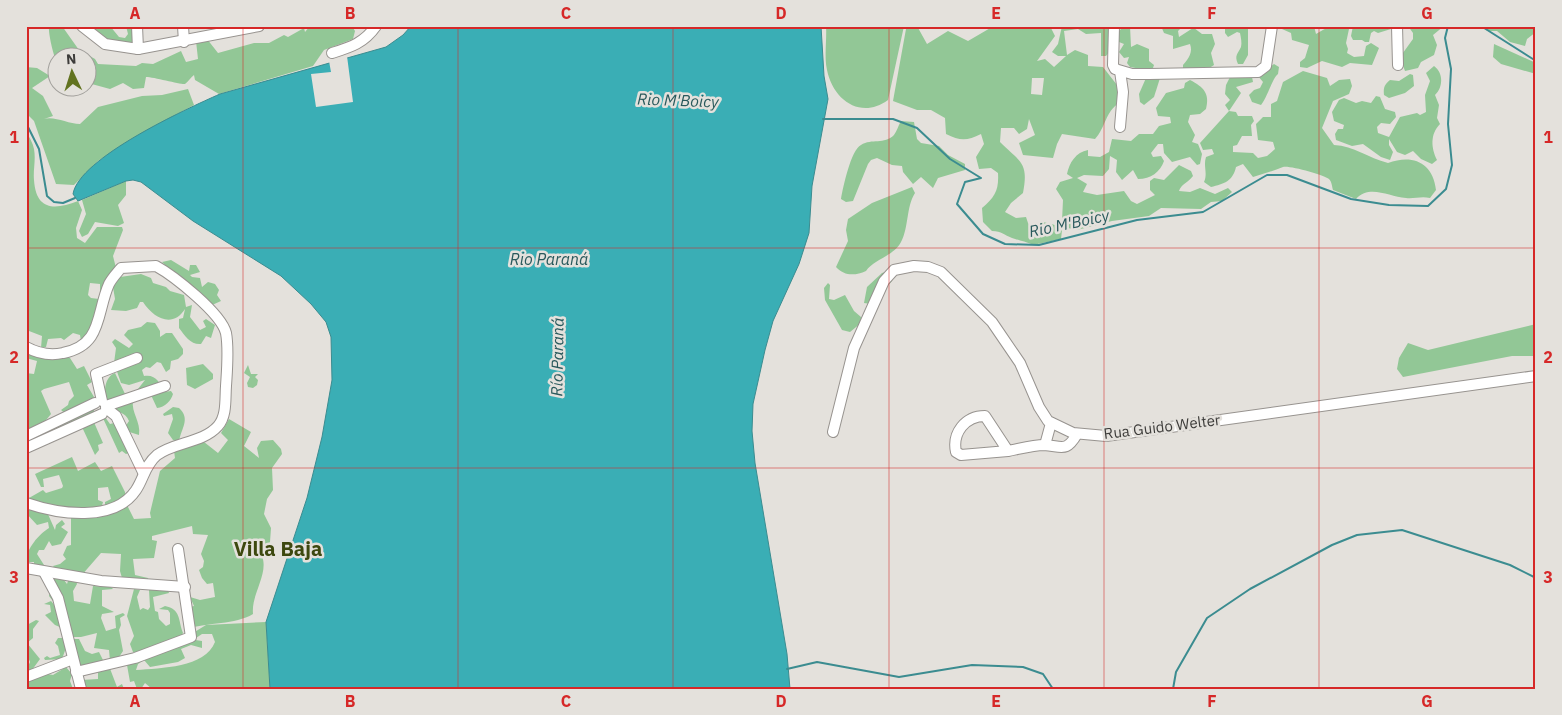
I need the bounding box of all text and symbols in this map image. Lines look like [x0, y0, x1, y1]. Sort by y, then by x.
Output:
text: A [130, 3, 141, 23]
text: B [345, 3, 356, 23]
text: C [561, 3, 571, 23]
text: D [775, 3, 787, 23]
text: E [991, 3, 1001, 23]
text: F [1207, 3, 1217, 23]
text: G [1421, 3, 1433, 23]
north arrow [48, 48, 98, 98]
text: N [65, 50, 77, 68]
water label: Rio M'Boicy [637, 89, 720, 111]
text: 1 [9, 127, 19, 147]
text: 1 [1543, 127, 1553, 147]
water label: Rio M'Boicy [1027, 204, 1112, 241]
water label: Rio Paraná [510, 249, 588, 269]
water label: Río Paraná [546, 318, 568, 396]
text: 2 [9, 347, 19, 367]
text: 2 [1543, 347, 1553, 367]
street label: Rua Guido Welter [1103, 410, 1222, 443]
district label: Villa Baja [234, 535, 322, 562]
text: 3 [9, 567, 19, 587]
text: 3 [1543, 567, 1553, 587]
text: A [130, 691, 141, 711]
text: B [345, 691, 356, 711]
text: C [561, 691, 571, 711]
text: D [775, 691, 787, 711]
text: E [991, 691, 1001, 711]
text: F [1207, 691, 1217, 711]
text: G [1421, 691, 1433, 711]

